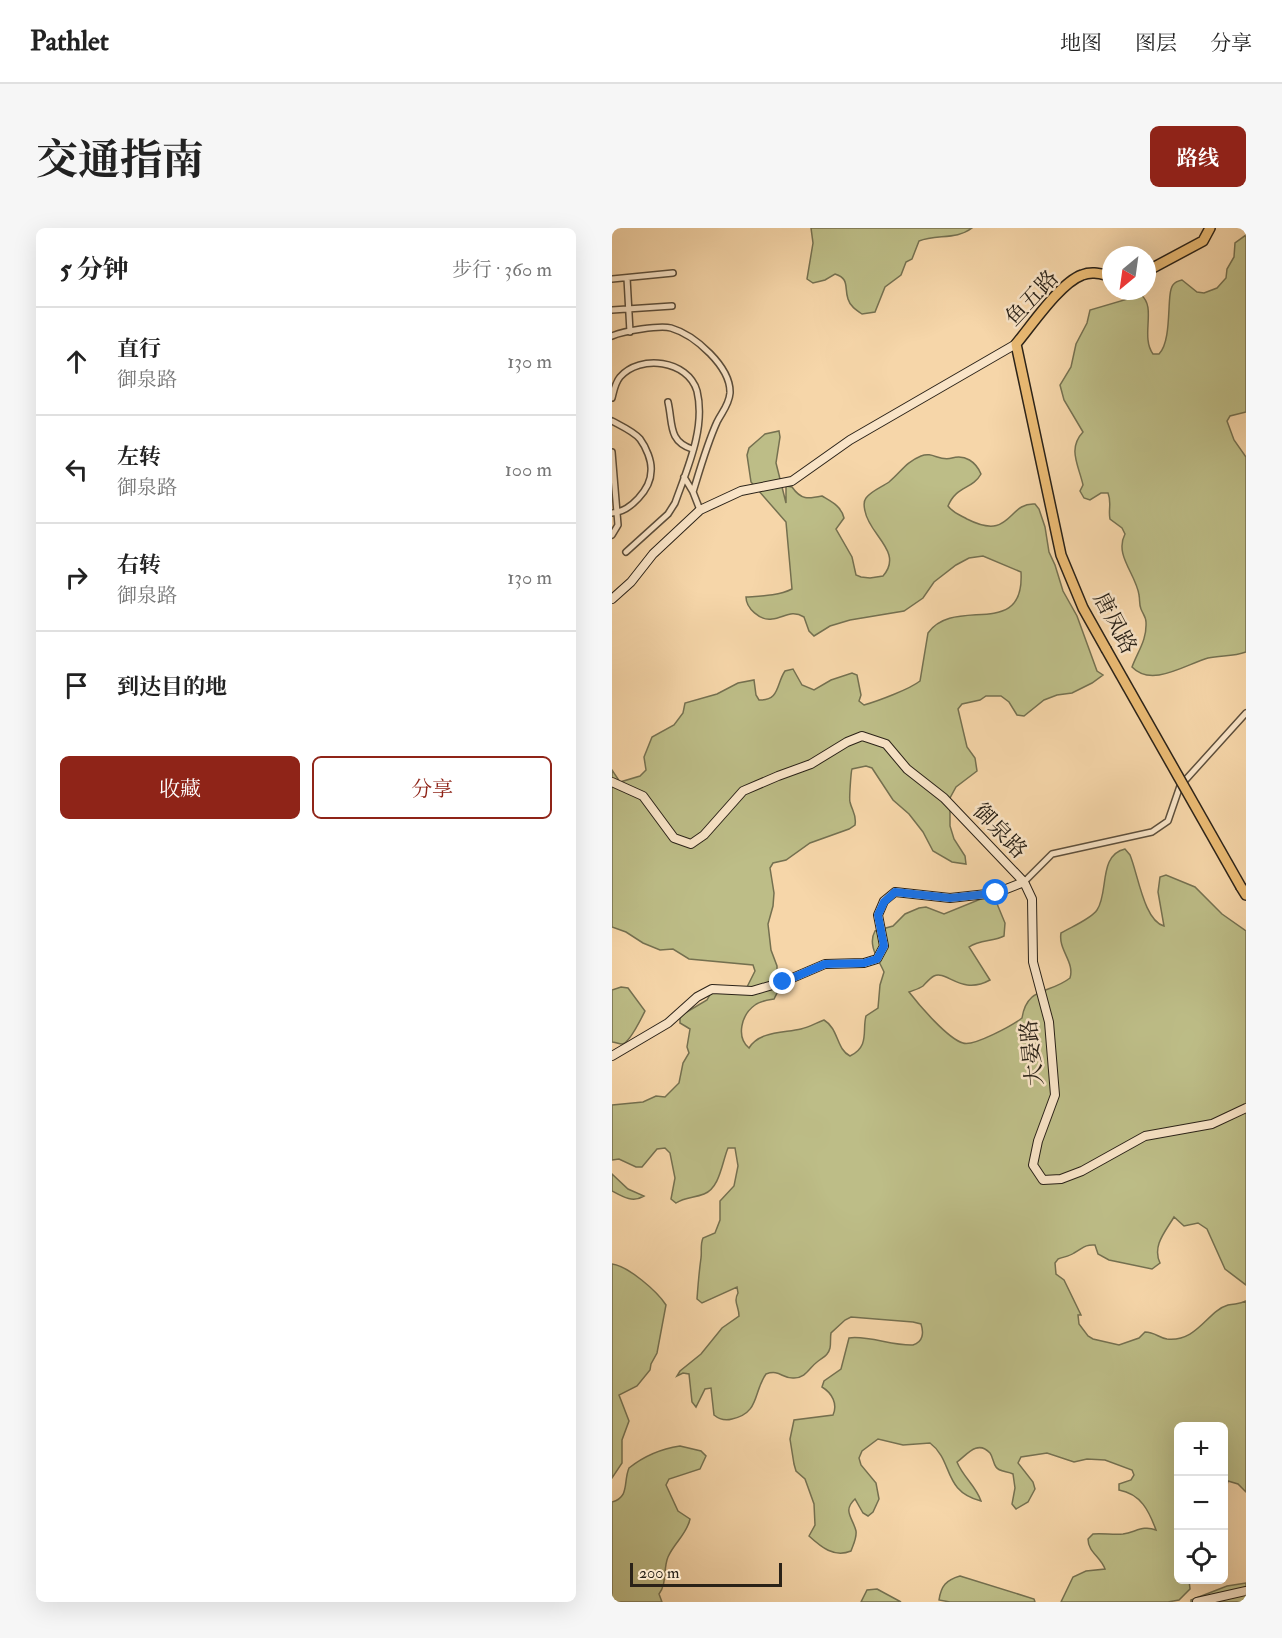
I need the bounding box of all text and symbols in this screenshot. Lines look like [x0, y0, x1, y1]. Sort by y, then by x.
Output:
text: Pathlet [30, 24, 109, 59]
text: 地图 [1060, 30, 1102, 57]
text: 图层 [1135, 30, 1177, 57]
text: 分享 [1210, 30, 1252, 57]
button: 路线 [1150, 126, 1246, 187]
text: 交通指南 [36, 135, 204, 187]
north arrow [1102, 246, 1156, 300]
text: 5 分钟 [60, 254, 129, 286]
text: 步行 · 360 m [452, 257, 552, 282]
street label: 鱼五路 [999, 264, 1065, 332]
text: 直行 [117, 335, 161, 363]
icon: ahead [60, 345, 93, 378]
text: 130 m [507, 349, 552, 374]
text: 御泉路 [117, 367, 177, 392]
text: 左转 [117, 443, 161, 471]
icon: left [60, 453, 93, 486]
text: 100 m [505, 457, 552, 482]
text: 御泉路 [117, 475, 177, 500]
text: 右转 [117, 551, 161, 579]
icon: right [60, 561, 93, 594]
text: 130 m [507, 565, 552, 590]
text: 御泉路 [117, 583, 177, 608]
street label: 唐凤路 [1087, 587, 1143, 659]
icon: arrive [60, 669, 93, 702]
text: 到达目的地 [117, 673, 227, 701]
button: 收藏 [60, 756, 300, 819]
button: 分享 [312, 756, 552, 819]
street label: 御泉路 [967, 798, 1033, 864]
route start [982, 879, 1008, 905]
route end [769, 968, 795, 994]
street label: 大晏路 [1015, 1019, 1049, 1087]
map controls [1174, 1422, 1228, 1584]
button: + [1174, 1422, 1228, 1476]
button: − [1174, 1476, 1228, 1530]
button: locate [1174, 1530, 1228, 1584]
scale bar [630, 1560, 782, 1588]
text: 200 m [639, 1563, 679, 1583]

